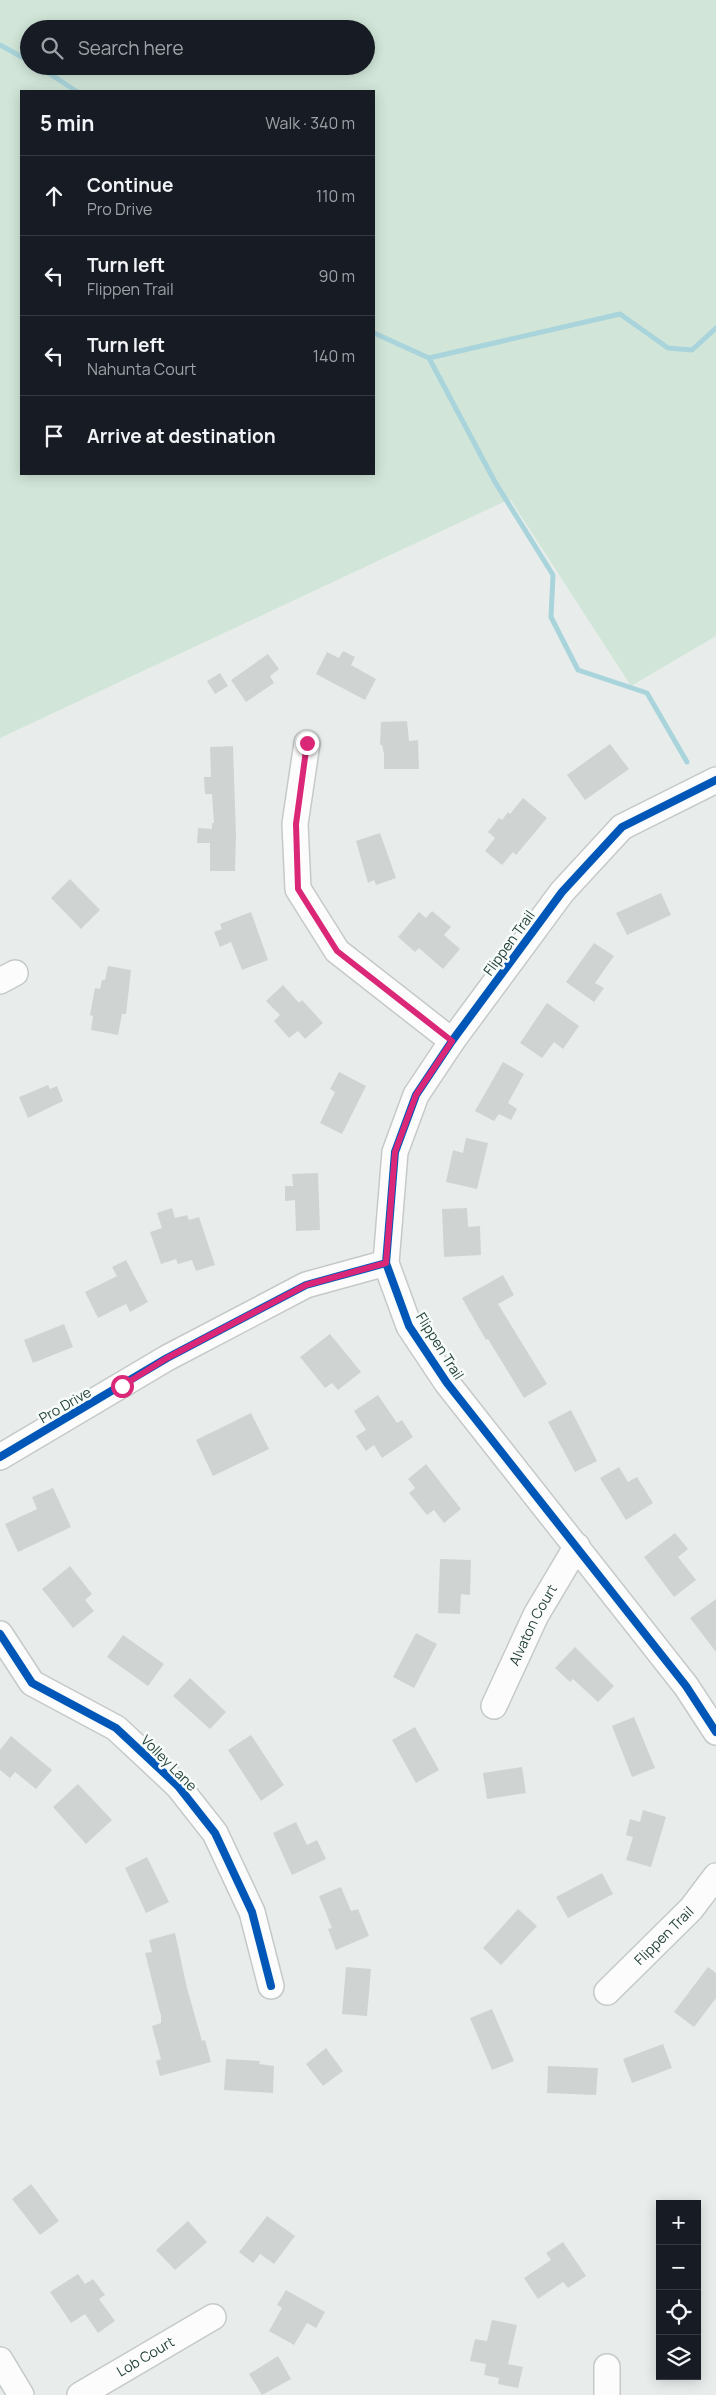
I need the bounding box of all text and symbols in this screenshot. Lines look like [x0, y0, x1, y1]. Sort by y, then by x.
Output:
search box [20, 20, 375, 75]
icon: search [38, 34, 66, 62]
text: Search here [78, 35, 184, 61]
text: 5 min [40, 109, 94, 137]
text: Walk · 340 m [265, 112, 355, 134]
text: Continue [87, 172, 173, 198]
icon: ahead [40, 182, 68, 210]
text: 110 m [316, 185, 355, 207]
text: Pro Drive [87, 198, 152, 220]
text: Turn left [87, 252, 165, 278]
icon: left [40, 262, 68, 290]
text: 90 m [319, 265, 355, 287]
text: Flippen Trail [87, 278, 174, 300]
text: Turn left [87, 332, 165, 358]
icon: left [40, 342, 68, 370]
text: 140 m [313, 345, 355, 367]
text: Nahunta Court [87, 358, 196, 380]
icon: arrive [40, 422, 68, 450]
text: Arrive at destination [87, 423, 276, 449]
route end [296, 732, 319, 755]
street label: Flippen Trail [479, 906, 539, 979]
street label: Flippen Trail [412, 1308, 469, 1383]
route start [111, 1375, 134, 1398]
street label: Pro Drive [35, 1382, 94, 1427]
street label: Alvaton Court [504, 1580, 561, 1668]
street label: Volley Lane [137, 1730, 202, 1795]
street label: Flippen Trail [630, 1902, 697, 1969]
map controls [656, 2200, 701, 2380]
button: + [656, 2200, 701, 2245]
button: − [656, 2245, 701, 2290]
button: locate [656, 2290, 701, 2335]
street label: Lob Court [113, 2332, 178, 2380]
button: layers [656, 2335, 701, 2380]

